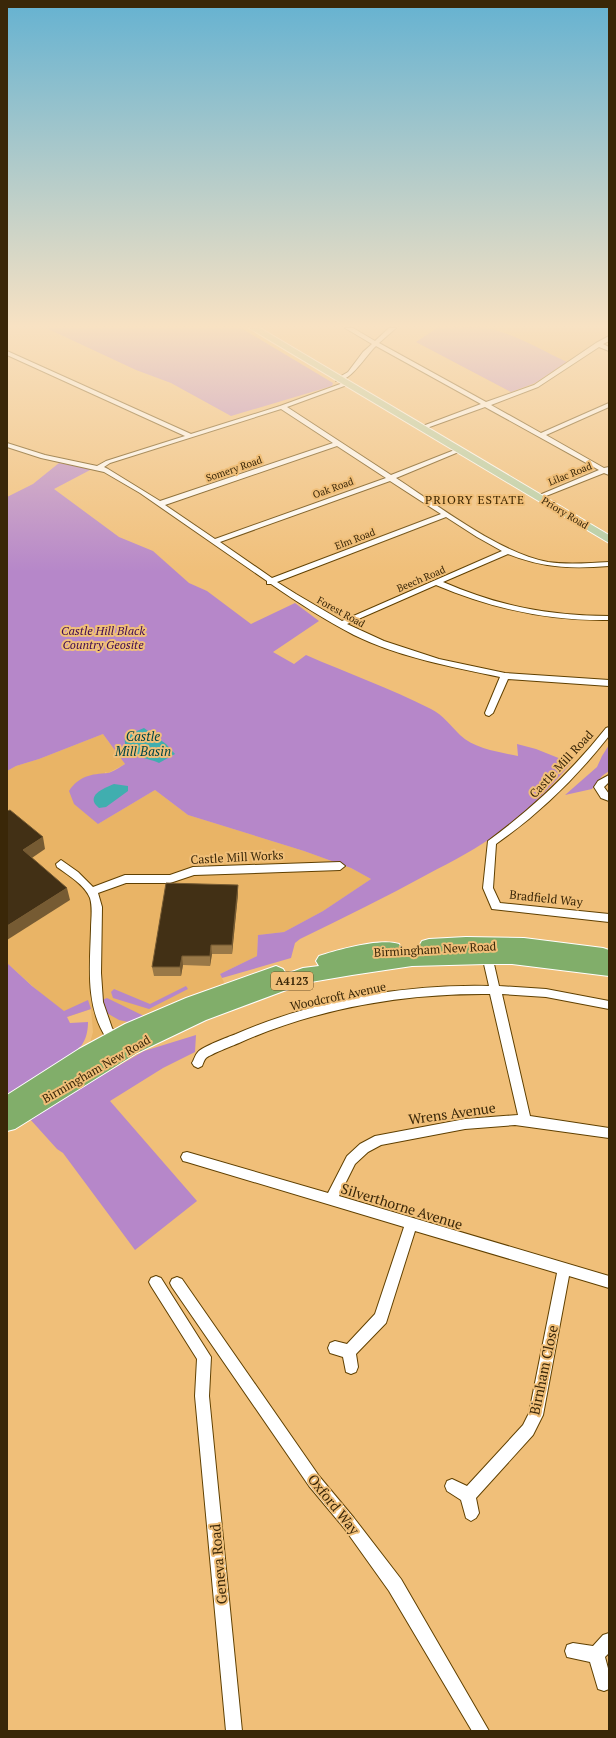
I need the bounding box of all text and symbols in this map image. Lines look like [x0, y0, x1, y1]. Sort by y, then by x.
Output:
street label: Somery Road [204, 453, 264, 485]
street label: Lilac Road [546, 459, 594, 489]
street label: Oak Road [311, 474, 356, 501]
district label: PRIORY ESTATE [425, 492, 525, 507]
street label: Priory Road [539, 494, 591, 532]
street label: Elm Road [333, 525, 377, 553]
street label: Beech Road [395, 563, 448, 595]
street label: Forest Road [315, 594, 368, 631]
park label: Castle Hill Black Country Geosite [61, 623, 145, 652]
water label: Castle Mill Basin [114, 727, 171, 760]
street label: Castle Mill Road [526, 727, 596, 801]
street label: Castle Mill Works [190, 847, 284, 867]
street label: Bradfield Way [509, 887, 584, 909]
street label: Birmingham New Road [373, 938, 497, 960]
road number: A4123 [271, 972, 313, 990]
street label: Woodcroft Avenue [289, 979, 387, 1013]
street label: Birmingham New Road [39, 1032, 153, 1106]
street label: Wrens Avenue [407, 1097, 497, 1129]
street label: Silverthorne Avenue [339, 1178, 465, 1234]
street label: Birnham Close [524, 1323, 562, 1417]
street label: Oxford Way [304, 1470, 365, 1539]
street label: Geneva Road [205, 1523, 231, 1605]

